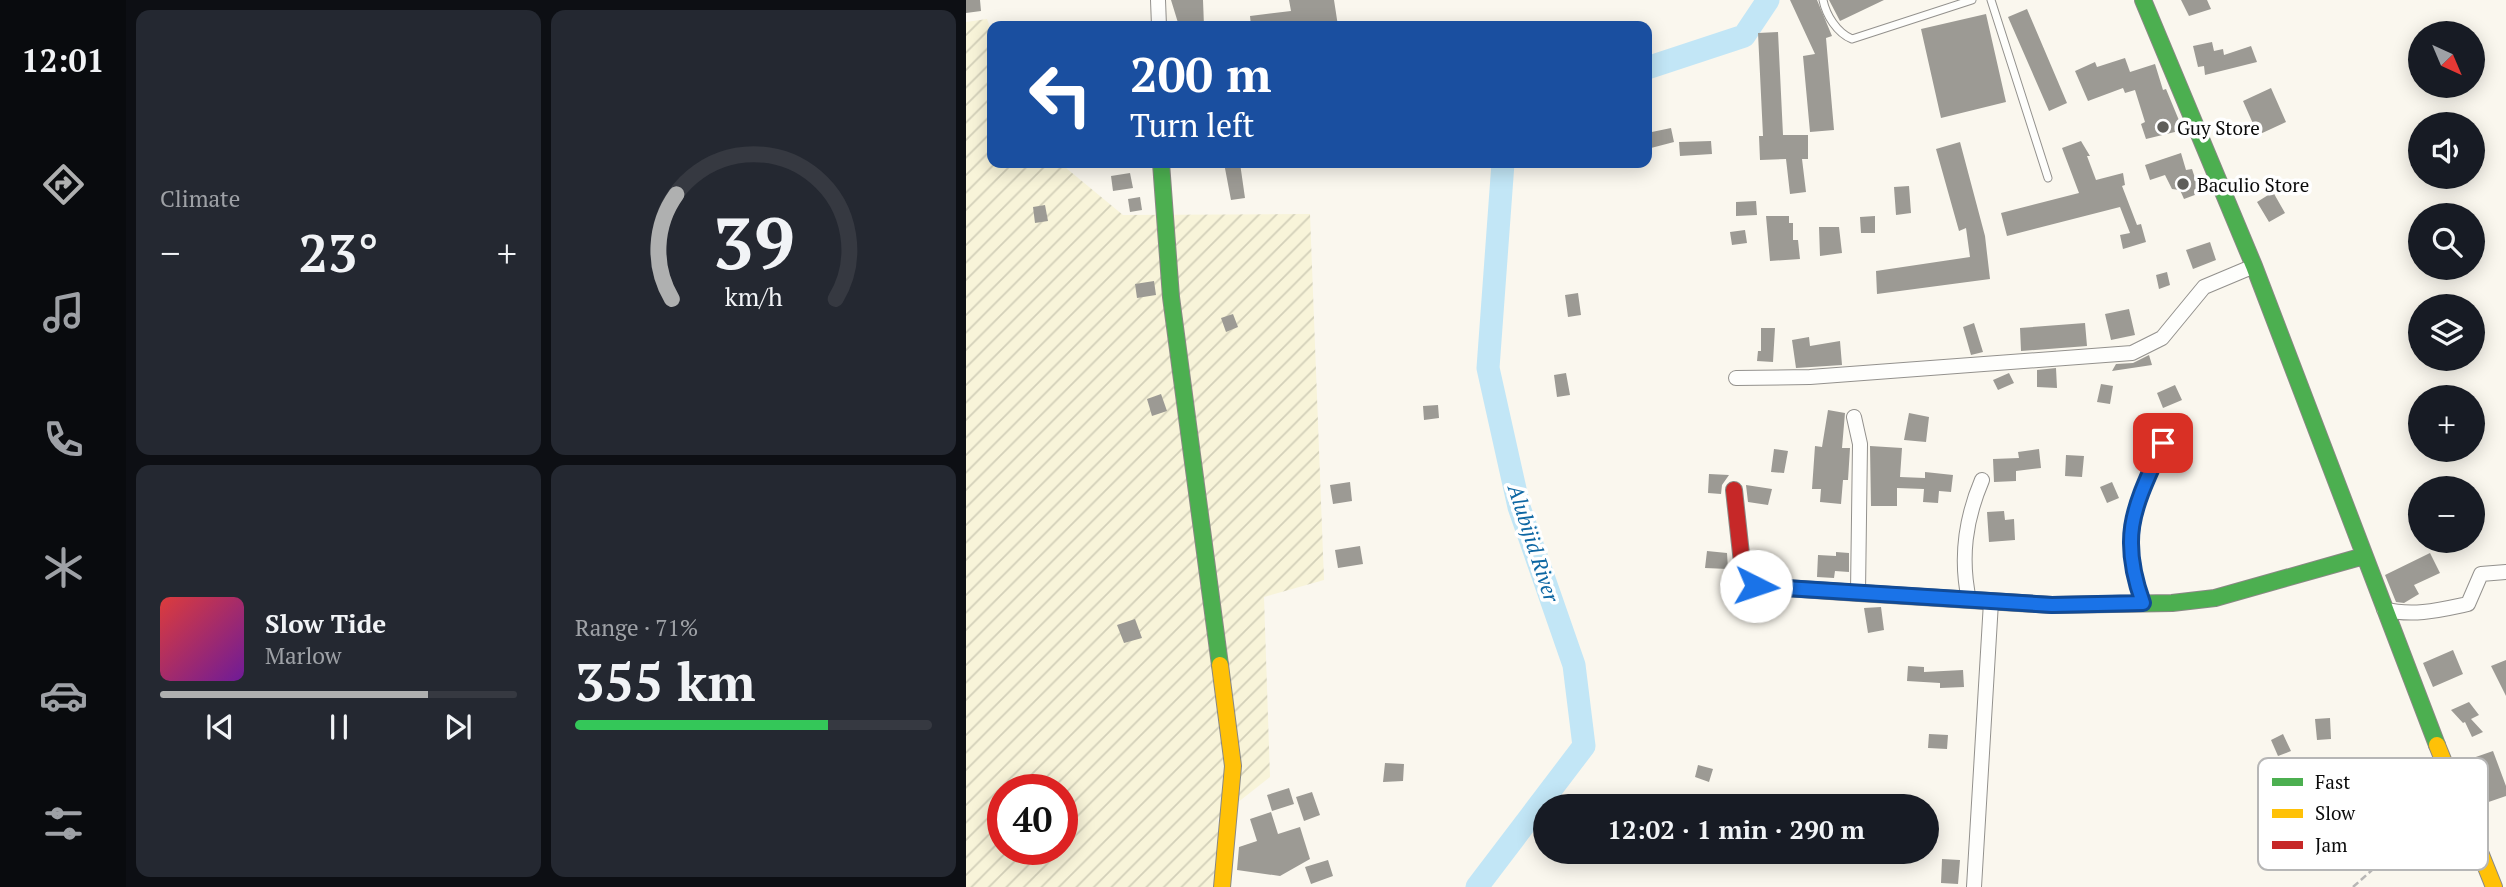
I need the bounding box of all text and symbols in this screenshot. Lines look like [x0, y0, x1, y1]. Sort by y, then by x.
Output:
north arrow [2408, 21, 2485, 98]
map controls [2408, 21, 2485, 553]
text: 12:01 [21, 39, 105, 81]
text: 200 m [1130, 41, 1272, 106]
icon: left [1015, 49, 1106, 140]
text: Turn left [1130, 104, 1254, 146]
button: sound [2408, 112, 2485, 189]
place label: Guy Store [2177, 115, 2260, 140]
marker: Guy Store [2155, 119, 2171, 135]
icon: directions [39, 160, 88, 209]
place label: Baculio Store [2197, 172, 2309, 197]
marker: Baculio Store [2175, 176, 2191, 192]
text: Climate [160, 183, 240, 214]
text: 39 [712, 193, 795, 290]
button: search [2408, 203, 2485, 280]
text: 23° [298, 218, 379, 287]
text: − [160, 228, 180, 278]
text: + [497, 228, 517, 278]
text: km/h [725, 279, 783, 312]
icon: music [39, 288, 88, 337]
button: layers [2408, 294, 2485, 371]
button: + [2408, 385, 2485, 462]
pin [2133, 413, 2193, 473]
icon: phone [39, 415, 88, 464]
icon: arrive [2144, 424, 2182, 462]
button: − [2408, 476, 2485, 553]
water label: Alubijid River [1501, 479, 1566, 606]
icon: climate [39, 543, 88, 592]
position arrow [1719, 549, 1793, 623]
text: Slow Tide [265, 606, 386, 640]
text: Range · 71% [575, 612, 698, 643]
text: Marlow [265, 640, 342, 671]
text: 355 km [575, 647, 756, 716]
icon: car [39, 671, 88, 720]
icon: previous [201, 708, 239, 746]
icon: pause [320, 708, 358, 746]
icon: next [439, 708, 477, 746]
legend [2258, 758, 2488, 870]
text: Fast [2315, 769, 2350, 794]
speed limit sign: 40 [987, 774, 1078, 865]
icon: filters [39, 799, 88, 848]
text: Slow [2315, 800, 2356, 825]
text: 12:02 · 1 min · 290 m [1607, 812, 1865, 846]
text: Jam [2315, 832, 2348, 857]

